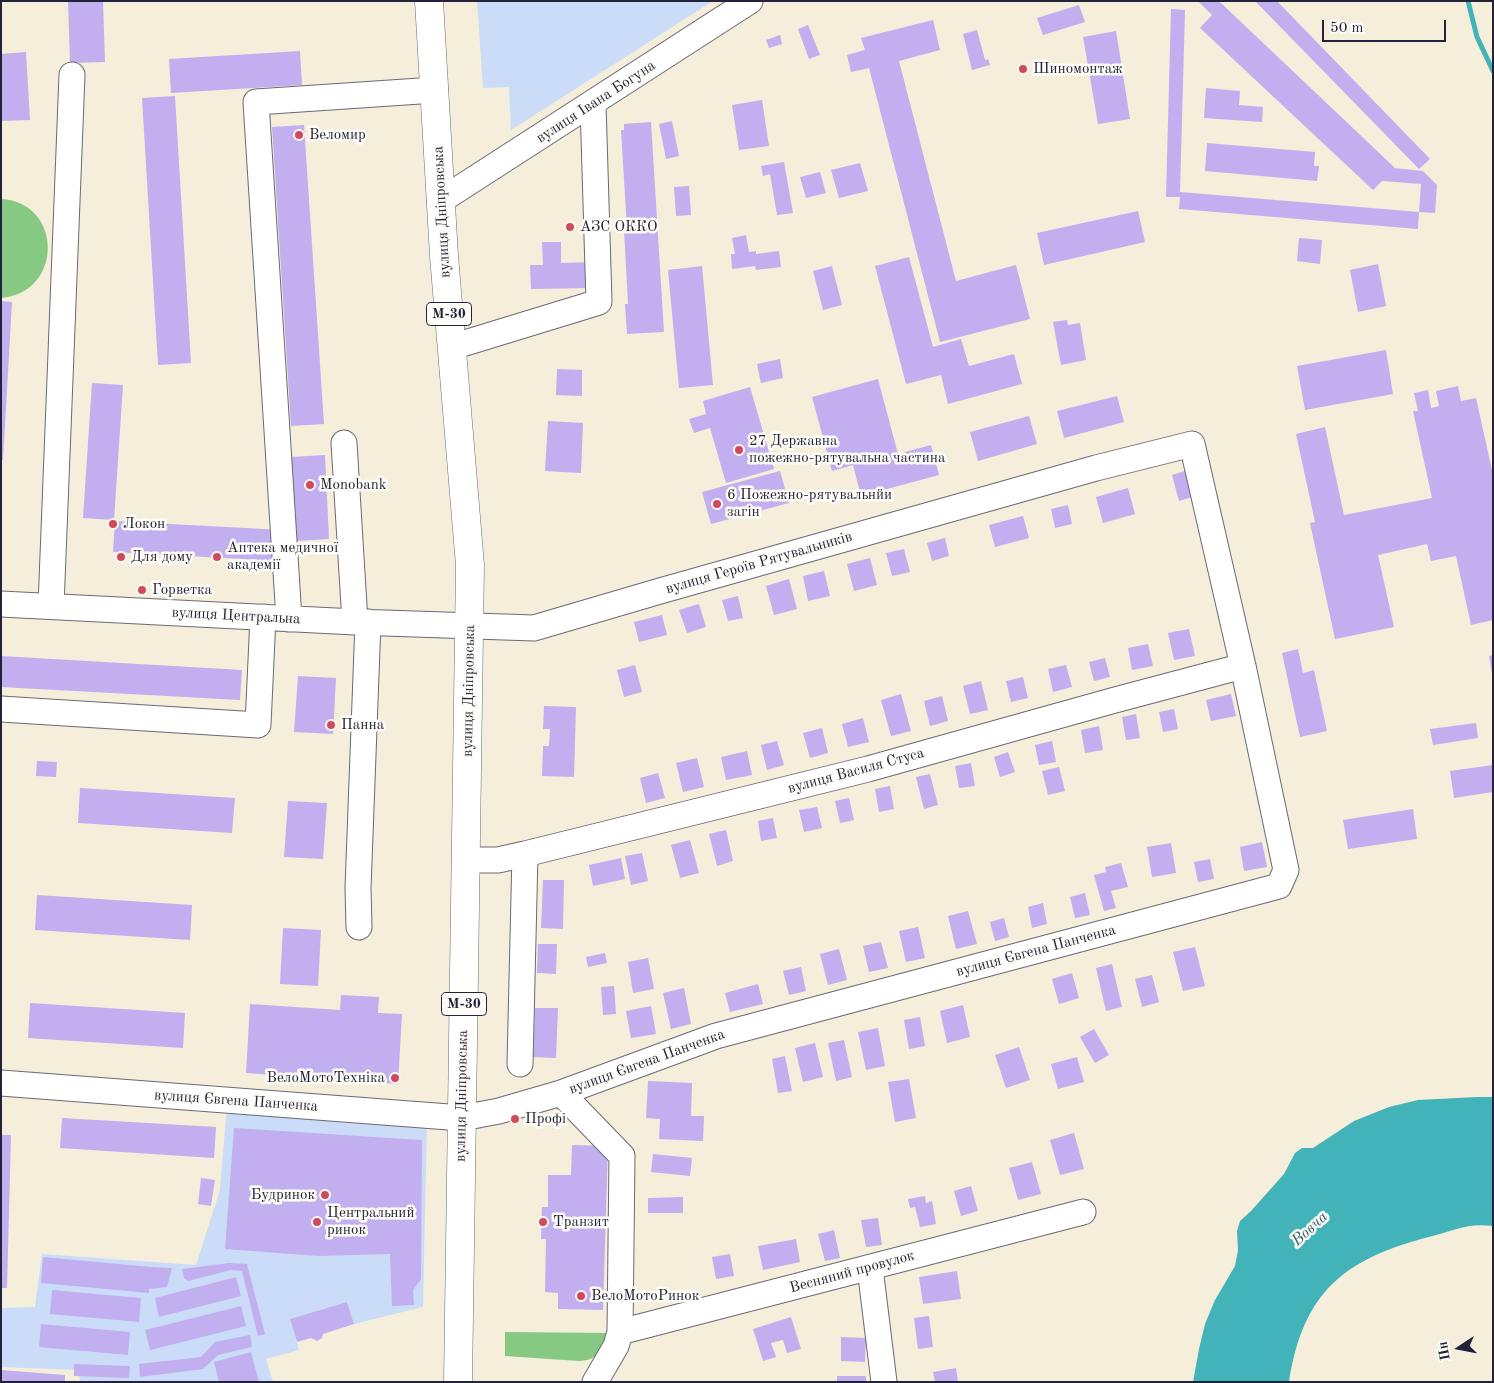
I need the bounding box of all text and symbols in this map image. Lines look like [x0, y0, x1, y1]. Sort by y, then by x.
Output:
scale bar [1324, 10, 1448, 42]
text: 50 m [1330, 21, 1364, 36]
street label: вулиця Івана Богуна [533, 57, 659, 147]
place label: Шиномонтаж [1033, 60, 1123, 78]
marker: Шиномонтаж [1017, 63, 1029, 75]
place label: Веломир [309, 126, 366, 144]
marker: Веломир [293, 129, 305, 141]
street label: вулиця Дніпровська [430, 146, 454, 278]
place label: АЗС ОККО [580, 218, 657, 236]
marker: АЗС ОККО [564, 221, 576, 233]
road number: М-30 [426, 302, 472, 326]
place label: 27 Державна пожежно-рятувальна частина [749, 432, 945, 467]
marker: 27 Державна пожежно-рятувальна частина [733, 444, 745, 456]
place label: Monobank [320, 476, 387, 494]
marker: Monobank [304, 479, 316, 491]
place label: 6 Пожежно-рятувальнйи загін [727, 486, 892, 521]
marker: 6 Пожежно-рятувальнйи загін [711, 498, 723, 510]
place label: Локон [123, 515, 165, 533]
marker: Локон [107, 518, 119, 530]
street label: вулиця Героїв Рятувальників [664, 528, 854, 598]
place label: Аптека медичної академії [227, 539, 338, 574]
place label: Для дому [131, 548, 193, 566]
marker: Для дому [115, 551, 127, 563]
marker: Аптека медичної академії [211, 551, 223, 563]
place label: Горветка [152, 581, 212, 599]
marker: Горветка [136, 584, 148, 596]
street label: вулиця Центральна [171, 604, 301, 628]
street label: вулиця Дніпровська [459, 625, 479, 757]
place label: Панна [341, 716, 384, 734]
marker: Панна [325, 719, 337, 731]
street label: вулиця Василя Стуса [786, 744, 926, 798]
street label: вулиця Євгена Панченка [954, 921, 1118, 981]
road number: М-30 [442, 992, 486, 1016]
street label: вулиця Євгена Панченка [567, 1025, 727, 1099]
street label: вулиця Дніпровська [452, 1030, 472, 1162]
place label: ВелоМотоТехніка [267, 1069, 385, 1087]
marker: ВелоМотоТехніка [389, 1072, 401, 1084]
street label: вулиця Євгена Панченка [153, 1086, 319, 1116]
place label: Профі [525, 1110, 566, 1128]
marker: Профі [509, 1113, 521, 1125]
place label: Будринок [251, 1186, 315, 1204]
marker: Будринок [319, 1189, 331, 1201]
place label: Центральний ринок [327, 1204, 415, 1239]
water label: Вовча [1288, 1207, 1332, 1251]
place label: Транзит [553, 1213, 609, 1231]
marker: Центральний ринок [311, 1216, 323, 1228]
marker: Транзит [537, 1216, 549, 1228]
street label: Весняний провулок [788, 1247, 916, 1297]
place label: ВелоМотоРинок [591, 1287, 699, 1305]
marker: ВелоМотоРинок [575, 1290, 587, 1302]
north arrow [1434, 1323, 1484, 1373]
text: Пн [1436, 1340, 1453, 1362]

